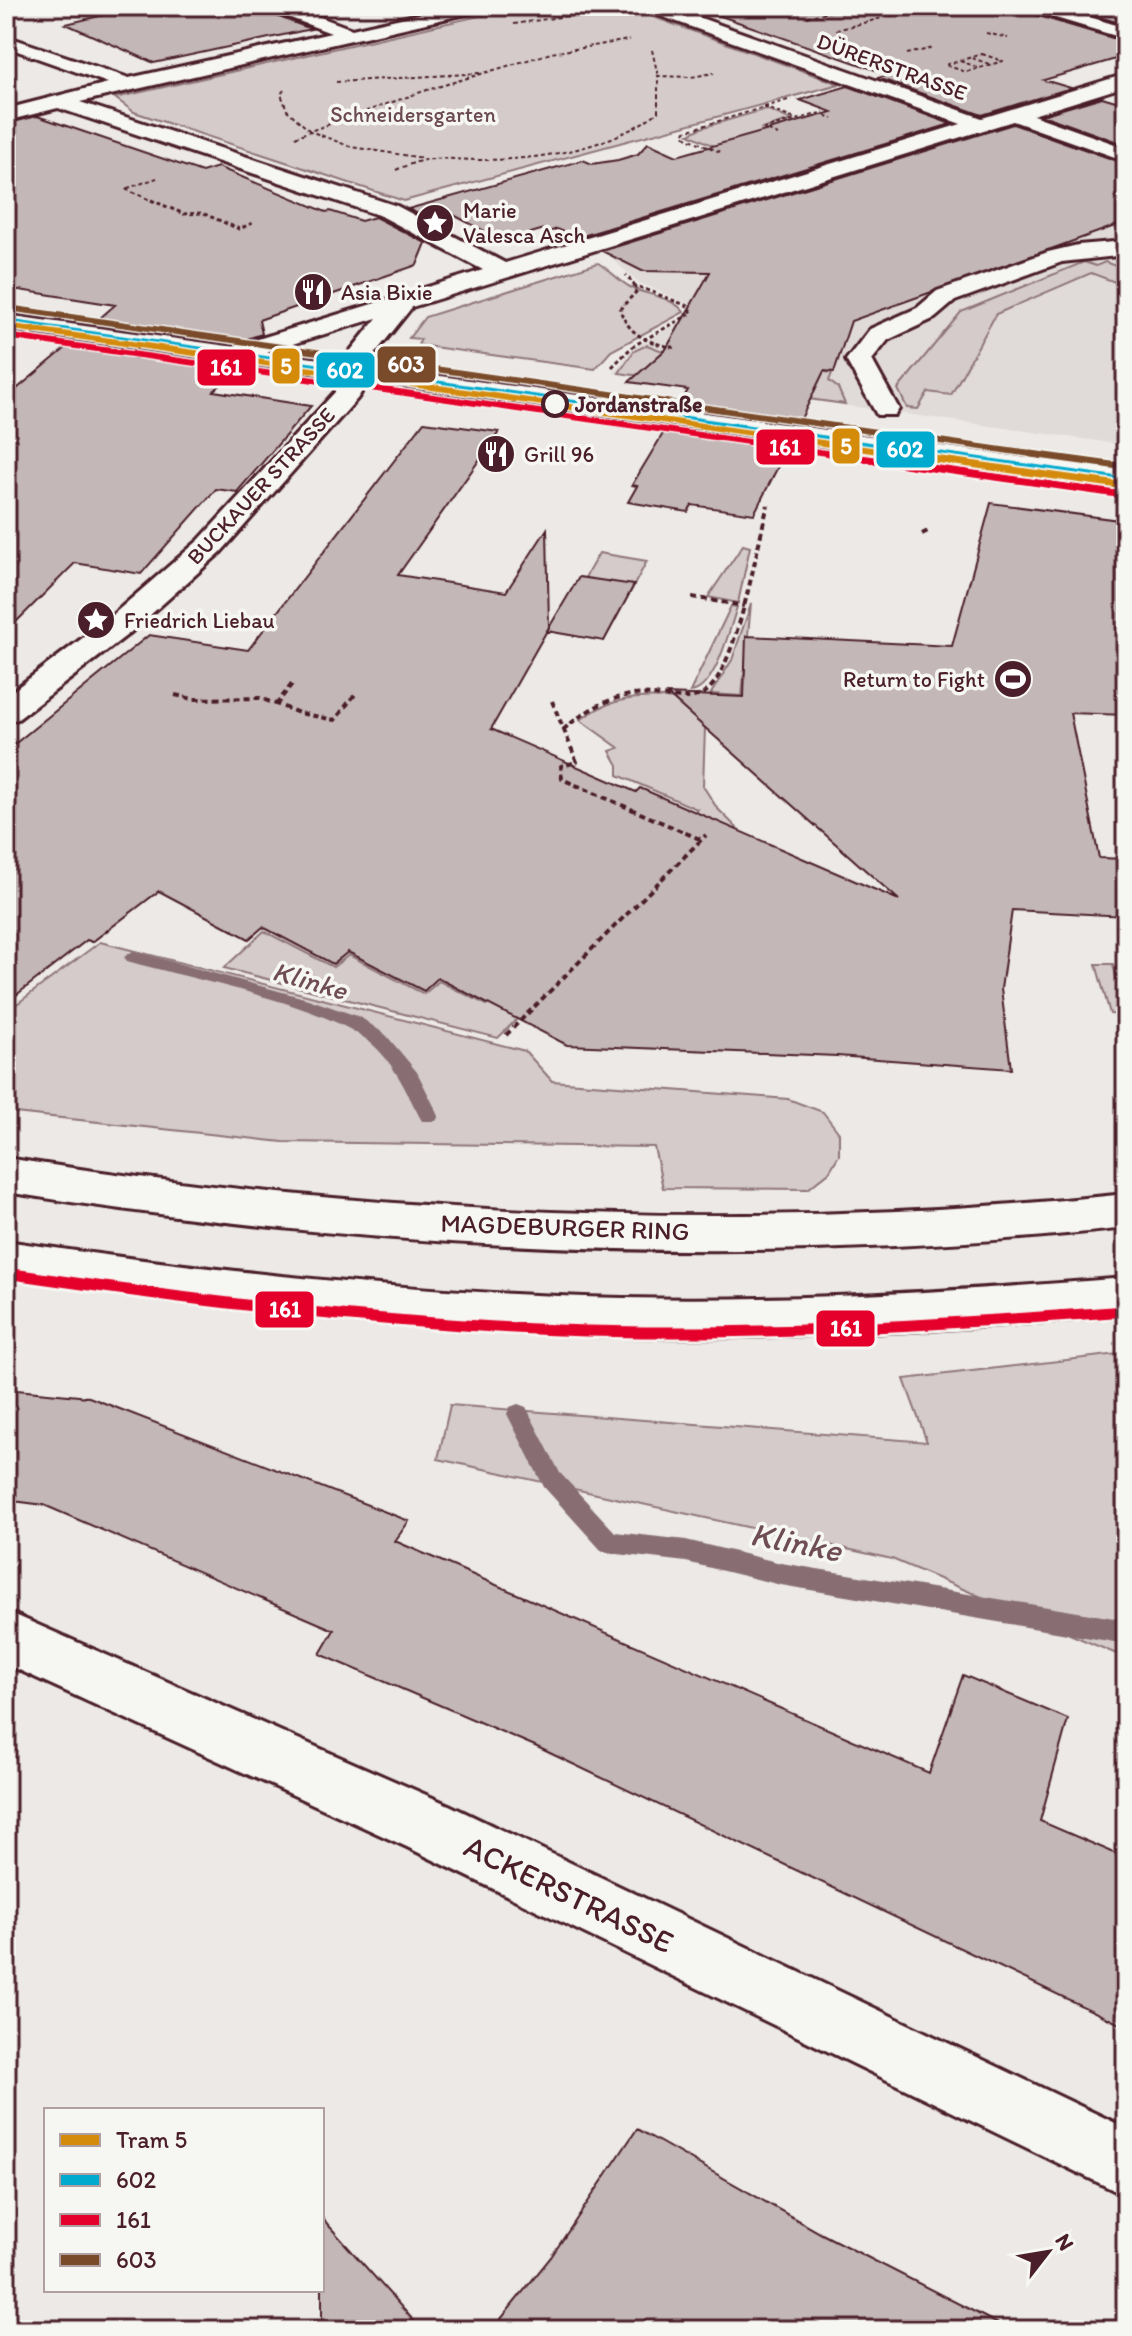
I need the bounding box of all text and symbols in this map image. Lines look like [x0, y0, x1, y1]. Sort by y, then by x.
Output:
street label: DÜRERSTRASSE [813, 27, 971, 107]
park label: Schneidersgarten [330, 101, 496, 128]
place label: Marie Valesca Asch [463, 197, 586, 249]
place icon: Marie Valesca Asch [414, 202, 456, 244]
restaurant icon: Asia Bixie [292, 271, 334, 313]
place label: Asia Bixie [341, 279, 433, 306]
line badge: 603 [376, 345, 437, 384]
line badge: 5 [271, 347, 301, 385]
line badge: 161 [196, 348, 257, 387]
line badge: 602 [315, 351, 376, 389]
text: 603 [387, 351, 425, 378]
text: 5 [280, 353, 292, 380]
text: 161 [210, 354, 243, 381]
text: 602 [327, 357, 364, 384]
marker: Jordanstraße [542, 391, 568, 417]
place label: Jordanstraße [574, 391, 703, 418]
street label: BUCKAUER STRASSE [181, 402, 341, 570]
line badge: 5 [831, 427, 861, 465]
line badge: 161 [755, 428, 816, 466]
line badge: 602 [875, 430, 936, 469]
restaurant icon: Grill 96 [475, 433, 517, 475]
text: 5 [840, 433, 852, 460]
text: 161 [769, 434, 802, 461]
text: 602 [887, 436, 924, 463]
place label: Grill 96 [524, 441, 594, 468]
place icon: Friedrich Liebau [75, 599, 117, 641]
place label: Friedrich Liebau [124, 607, 275, 634]
sports icon: Return to Fight [992, 658, 1034, 700]
place label: Return to Fight [843, 666, 985, 693]
water label: Klinke [269, 953, 353, 1007]
street label: MAGDEBURGER RING [440, 1207, 690, 1247]
line badge: 161 [254, 1290, 315, 1329]
text: 161 [269, 1296, 302, 1323]
line badge: 161 [815, 1309, 876, 1348]
text: 161 [830, 1315, 863, 1342]
water label: Klinke [747, 1513, 847, 1571]
street label: ACKERSTRASSE [458, 1827, 680, 1961]
legend [44, 2108, 324, 2292]
text: Tram 5 [116, 2125, 187, 2154]
text: 602 [116, 2165, 156, 2194]
text: 161 [116, 2205, 151, 2234]
north arrow [1008, 2212, 1088, 2292]
text: N [1049, 2229, 1080, 2255]
text: 603 [116, 2245, 157, 2274]

